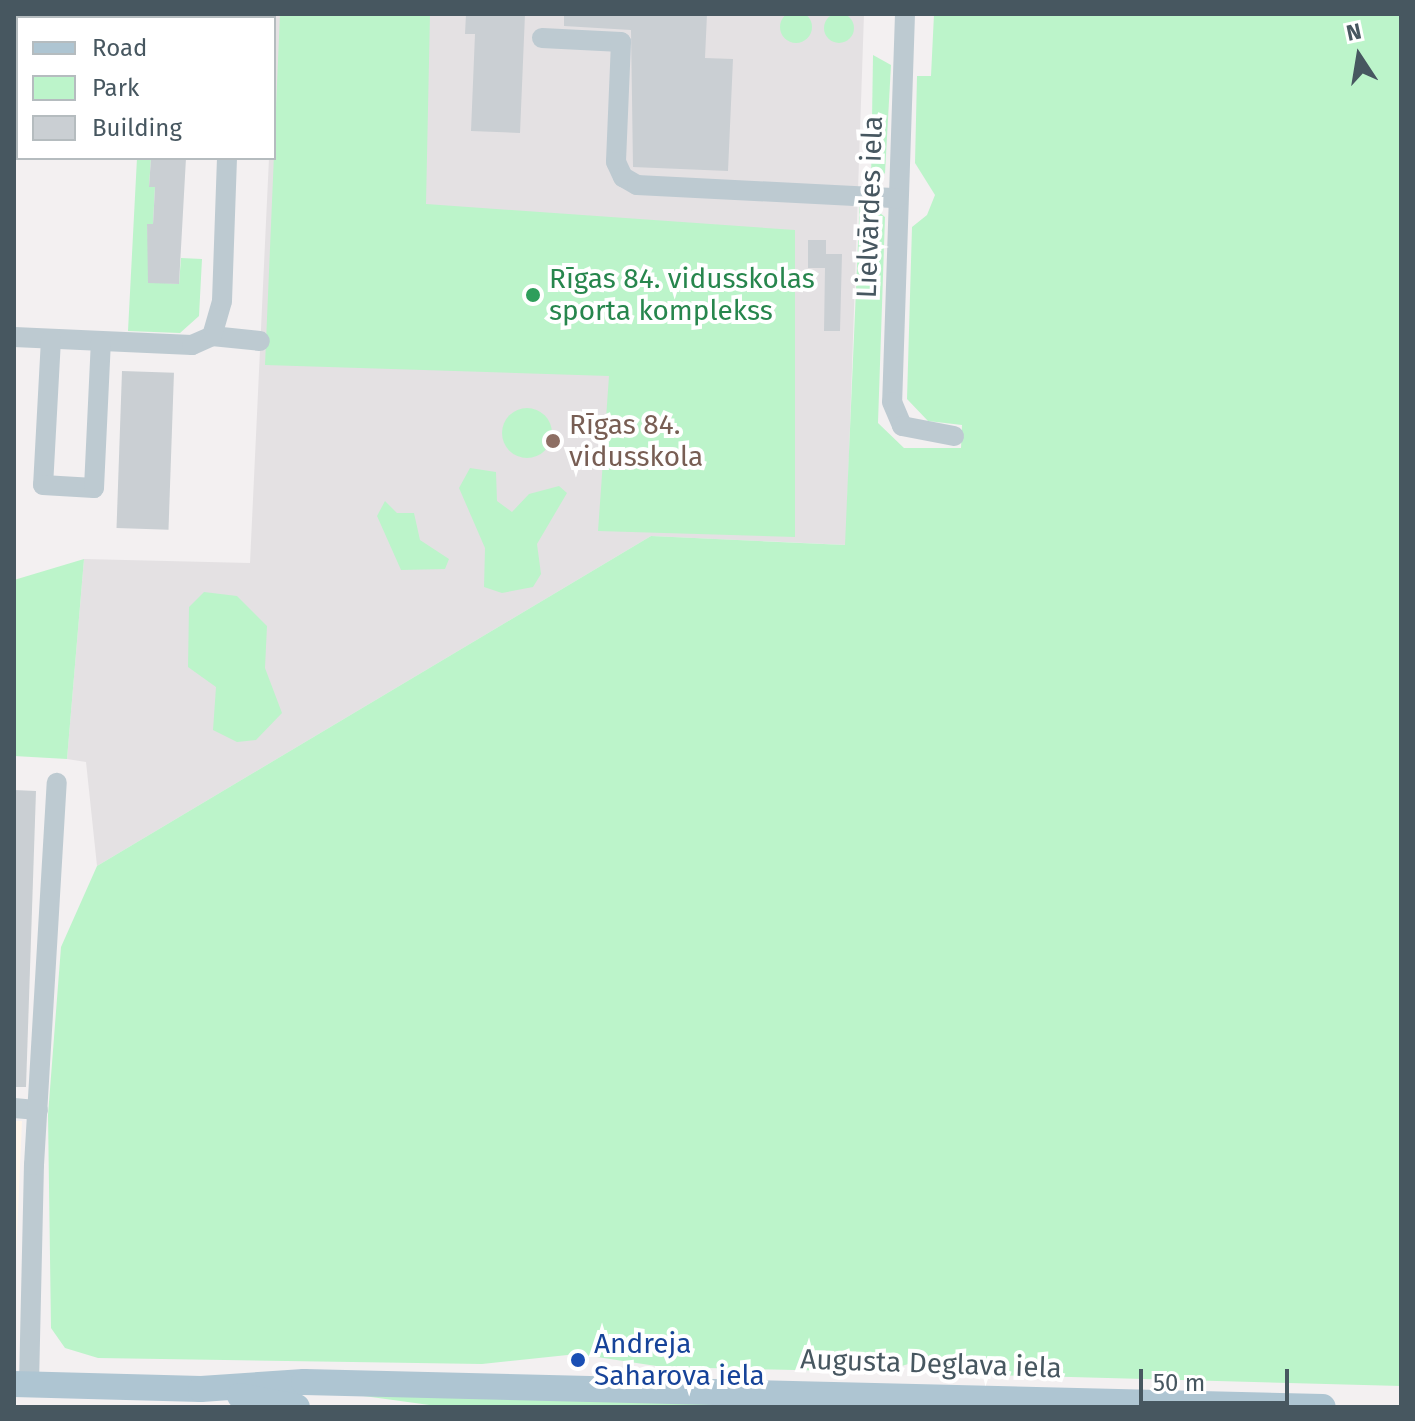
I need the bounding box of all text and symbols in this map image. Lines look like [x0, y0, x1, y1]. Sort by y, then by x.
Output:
legend [16, 16, 276, 160]
north arrow [1319, 16, 1399, 96]
text: N [1344, 17, 1364, 47]
text: Road [92, 34, 147, 62]
text: Park [92, 74, 139, 102]
text: Building [92, 114, 182, 142]
street label: Lielvārdes iela [850, 115, 890, 299]
place label: Rīgas 84. vidusskolas sporta komplekss [549, 262, 815, 328]
marker: Rīgas 84. vidusskolas sporta komplekss [524, 286, 542, 304]
place label: Rīgas 84. vidusskola [569, 408, 703, 474]
marker: Rīgas 84. vidusskola [544, 432, 562, 450]
place label: Andreja Saharova iela [594, 1327, 765, 1393]
street label: Augusta Deglava iela [800, 1343, 1062, 1385]
marker: Andreja Saharova iela [569, 1351, 587, 1369]
scale bar [1143, 1353, 1293, 1403]
text: 50 m [1153, 1369, 1205, 1397]

